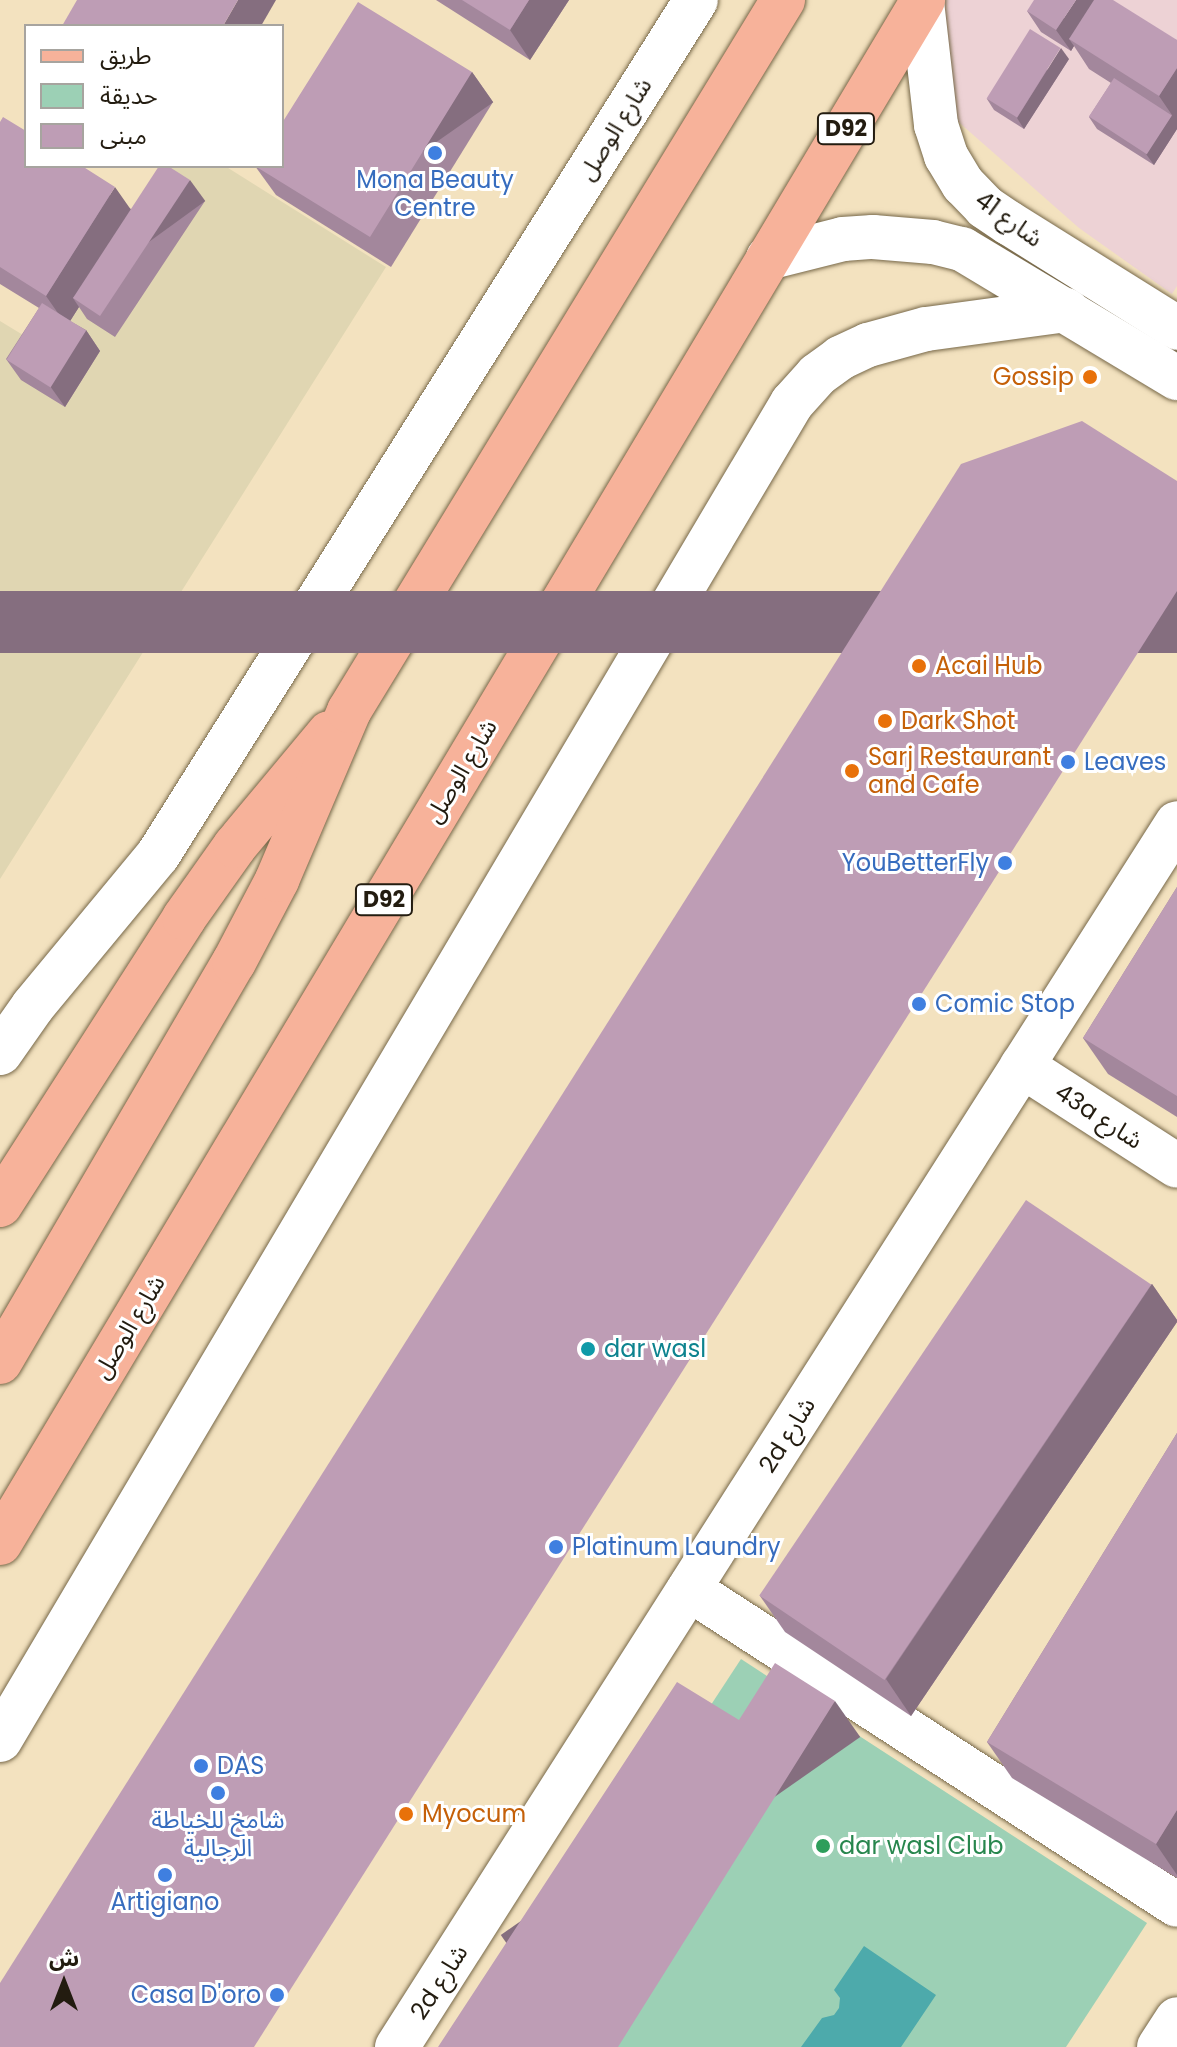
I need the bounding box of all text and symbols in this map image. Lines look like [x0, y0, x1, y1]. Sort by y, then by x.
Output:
legend [24, 24, 284, 168]
text: طريق [100, 39, 152, 72]
street label: شارع الوصل [572, 72, 658, 186]
text: حديقة [100, 79, 158, 112]
road number: D92 [816, 111, 876, 147]
text: مبنى [100, 119, 147, 152]
marker: Mona Beauty Centre [426, 144, 444, 162]
place label: Mona Beauty Centre [356, 166, 514, 222]
street label: شارع 41 [970, 185, 1048, 253]
place label: Gossip [993, 363, 1074, 391]
marker: Gossip [1081, 368, 1099, 386]
place label: Acai Hub [935, 652, 1042, 680]
marker: Acai Hub [910, 657, 928, 675]
place label: Dark Shot [901, 707, 1015, 735]
marker: Dark Shot [876, 712, 894, 730]
street label: شارع الوصل [419, 714, 503, 828]
place label: Sarj Restaurant and Cafe [868, 743, 1051, 799]
place label: Leaves [1084, 748, 1166, 776]
marker: Leaves [1059, 753, 1077, 771]
marker: Sarj Restaurant and Cafe [843, 762, 861, 780]
place label: YouBetterFly [842, 849, 989, 877]
marker: YouBetterFly [996, 854, 1014, 872]
road number: D92 [354, 882, 414, 918]
place label: Comic Stop [935, 990, 1075, 1018]
marker: Comic Stop [910, 995, 928, 1013]
street label: 43a شارع [1050, 1077, 1148, 1155]
street label: شارع الوصل [87, 1270, 171, 1384]
place label: dar wasl [604, 1335, 706, 1363]
marker: dar wasl [579, 1340, 597, 1358]
street label: 2d شارع [753, 1392, 821, 1478]
place label: Platinum Laundry [572, 1533, 781, 1561]
marker: Platinum Laundry [547, 1538, 565, 1556]
place label: DAS [217, 1752, 264, 1780]
marker: DAS [192, 1757, 210, 1775]
marker: شامخ للخياطة الرجالية [209, 1784, 227, 1802]
place label: Myocum [422, 1800, 526, 1828]
marker: Myocum [397, 1805, 415, 1823]
place label: شامخ للخياطة الرجالية [152, 1806, 284, 1862]
place label: dar wasl Club [839, 1832, 1004, 1860]
marker: dar wasl Club [814, 1837, 832, 1855]
marker: Artigiano [156, 1866, 174, 1884]
place label: Artigiano [111, 1888, 219, 1916]
street label: 2d شارع [404, 1939, 474, 2025]
north arrow [24, 1943, 104, 2023]
text: ش [49, 1943, 79, 1974]
place label: Casa D'oro [131, 1981, 261, 2009]
marker: Casa D'oro [268, 1986, 286, 2004]

